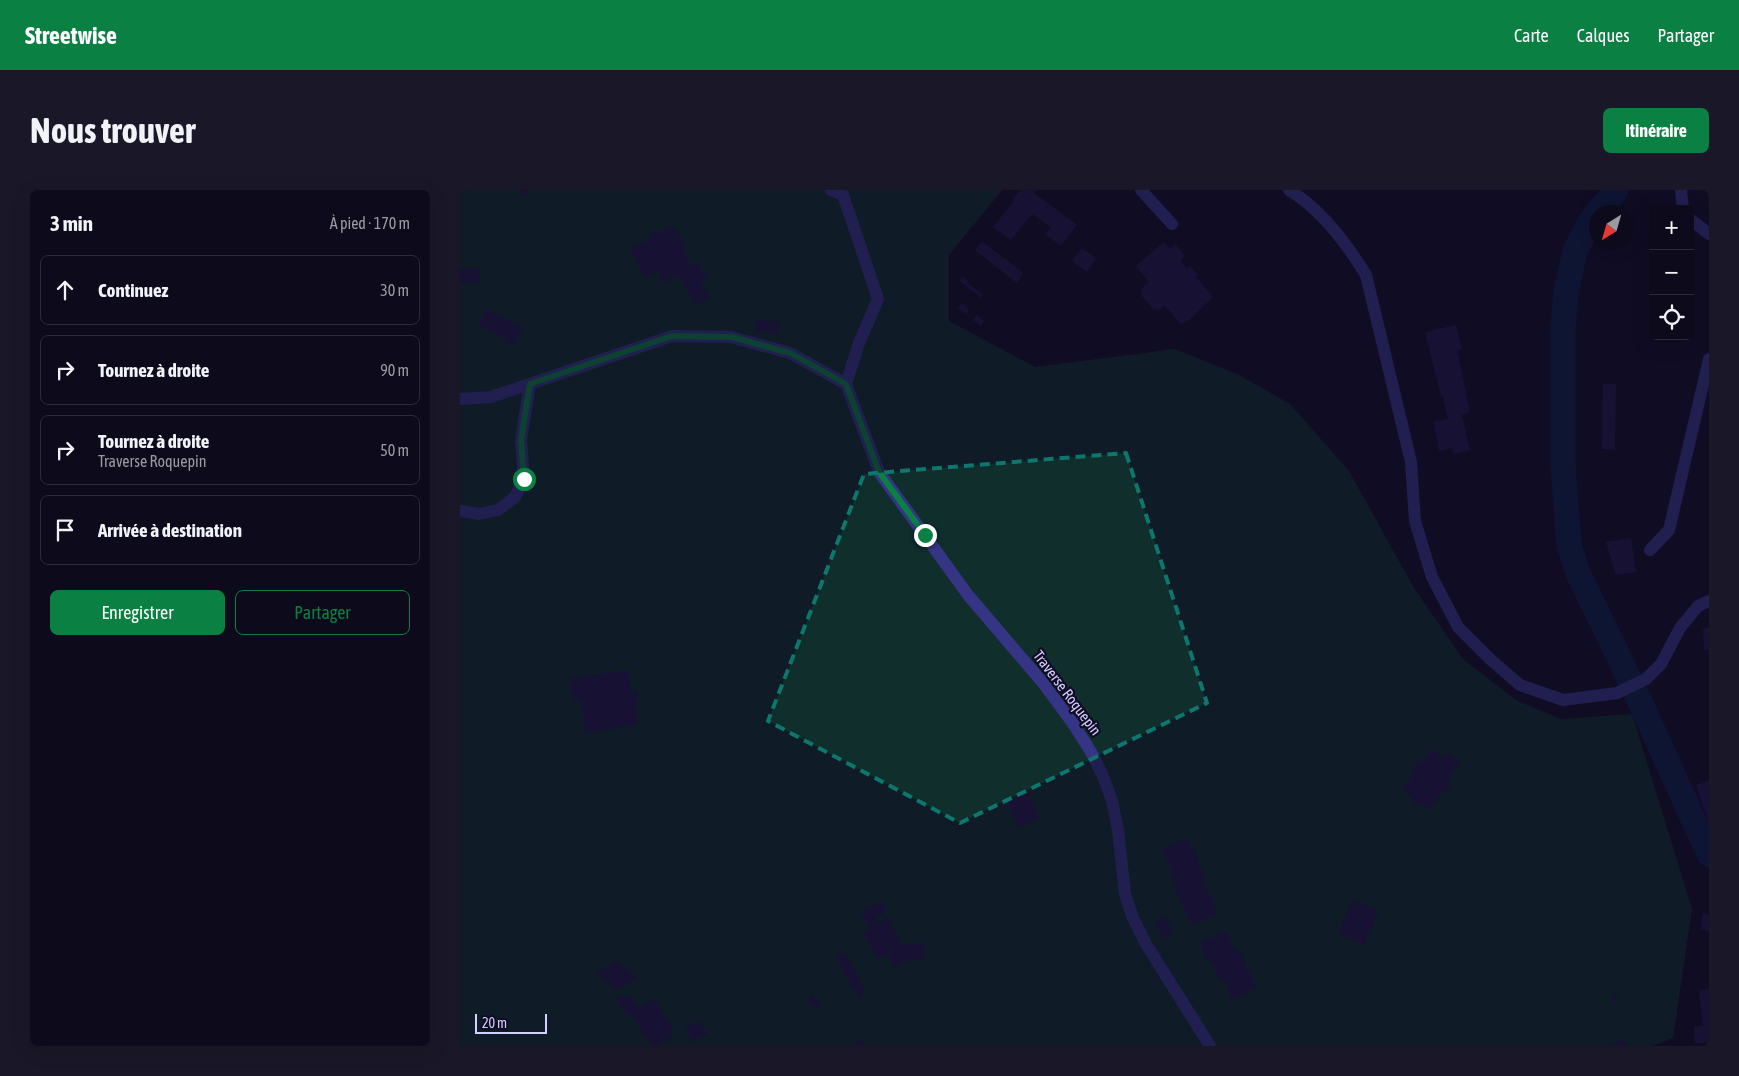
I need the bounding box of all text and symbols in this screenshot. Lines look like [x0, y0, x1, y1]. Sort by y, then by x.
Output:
text: Streetwise [25, 22, 117, 49]
text: Carte [1514, 25, 1549, 46]
text: Calques [1577, 25, 1630, 46]
text: Partager [1658, 25, 1714, 46]
button: Itinéraire [1603, 108, 1709, 153]
text: Nous trouver [30, 110, 195, 150]
north arrow [1589, 205, 1634, 250]
map controls [1649, 205, 1694, 340]
button: + [1649, 205, 1694, 250]
text: 3 min [50, 211, 93, 235]
text: À pied · 170 m [330, 214, 410, 232]
button: − [1649, 250, 1694, 295]
icon: ahead [51, 276, 79, 304]
text: Continuez [98, 279, 168, 301]
text: 30 m [380, 281, 409, 299]
button: locate [1649, 295, 1694, 340]
icon: right [51, 356, 79, 384]
text: Tournez à droite [98, 359, 209, 381]
text: 90 m [380, 361, 409, 379]
text: Tournez à droite [98, 430, 209, 452]
icon: right [51, 436, 79, 464]
text: 50 m [380, 441, 409, 459]
text: Traverse Roquepin [98, 452, 207, 470]
route start [513, 468, 536, 491]
icon: arrive [51, 516, 79, 544]
text: Arrivée à destination [98, 519, 242, 541]
route end [914, 524, 937, 547]
button: Enregistrer [50, 590, 225, 635]
button: Partager [235, 590, 410, 635]
street label: Traverse Roquepin [1030, 647, 1105, 738]
scale bar [475, 1011, 548, 1034]
text: 20 m [482, 1015, 507, 1031]

